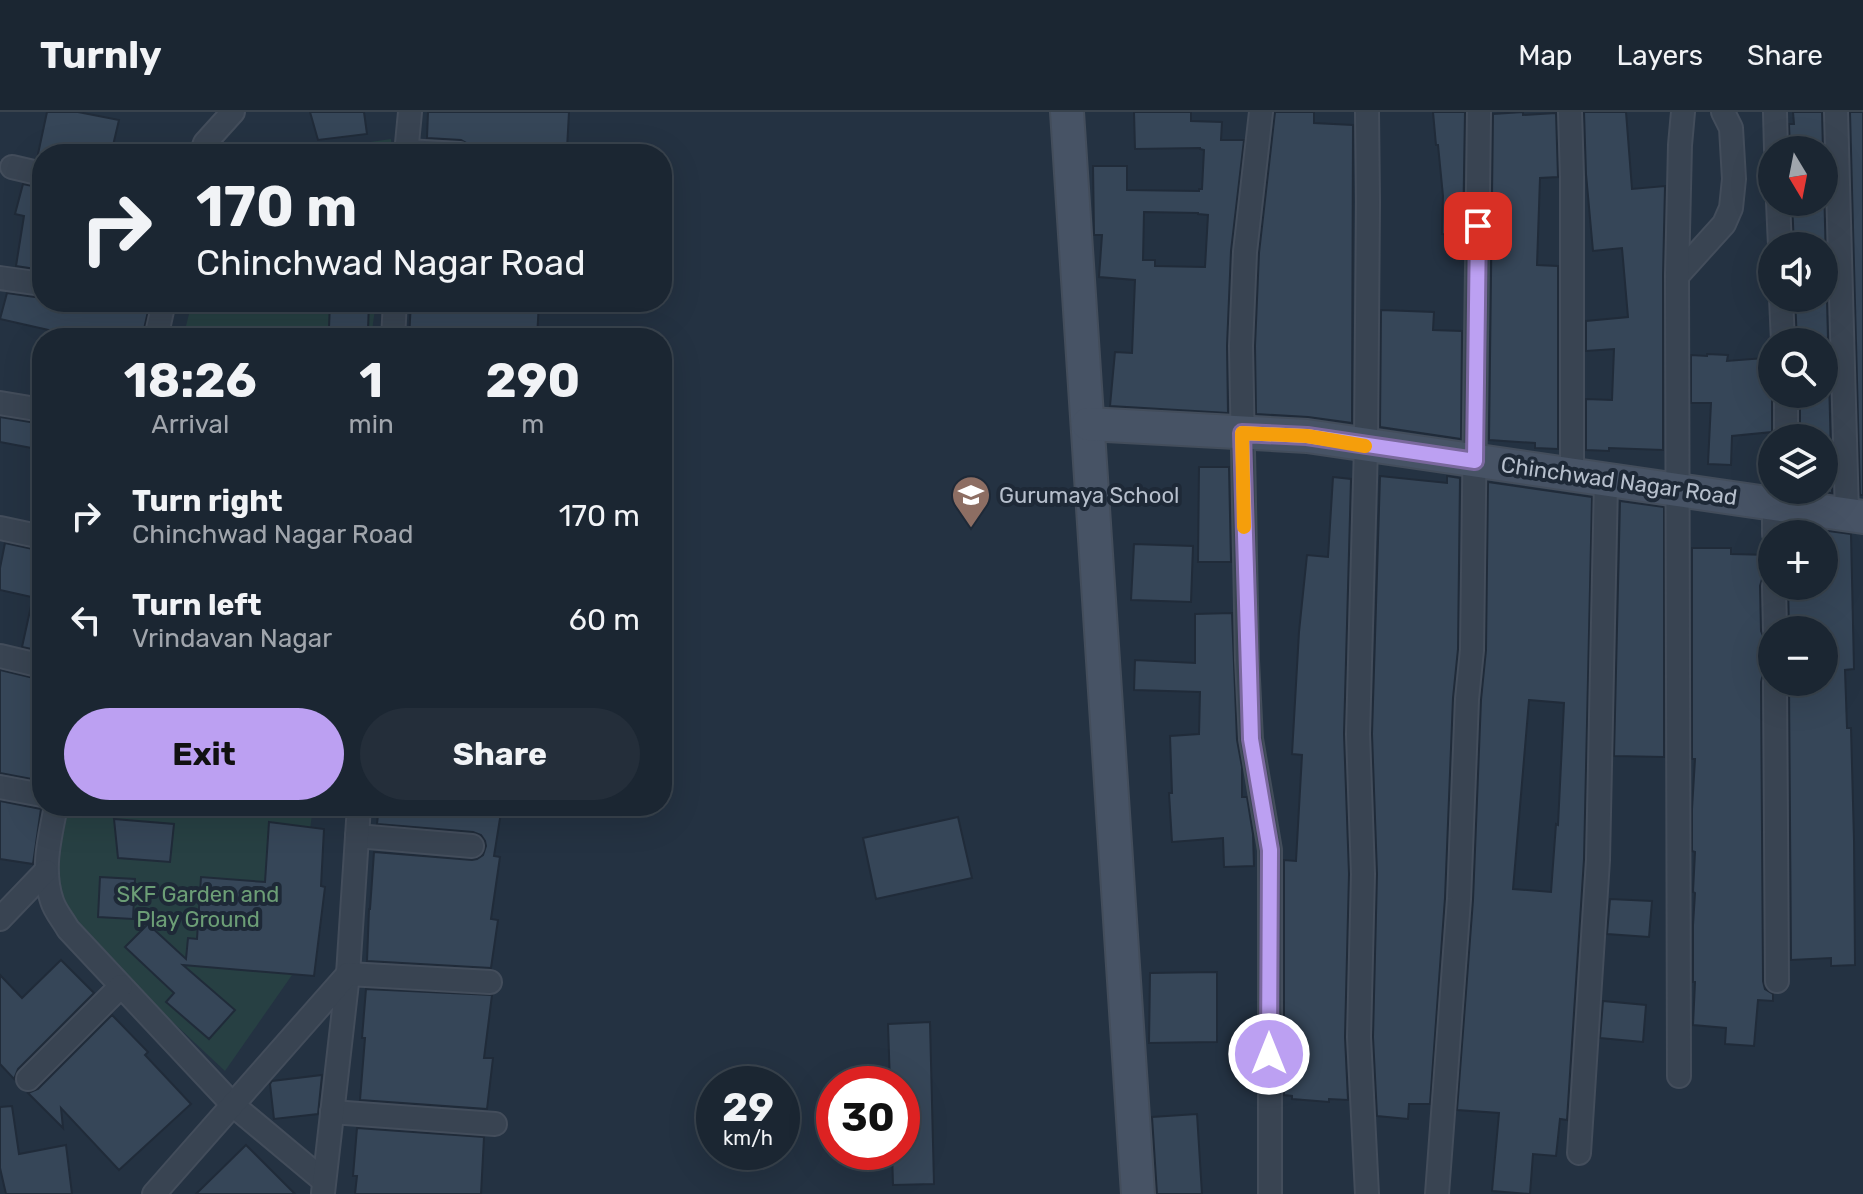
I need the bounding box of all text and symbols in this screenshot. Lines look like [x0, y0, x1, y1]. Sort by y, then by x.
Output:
text: Turnly [40, 32, 162, 78]
text: Map [1518, 39, 1573, 72]
text: Layers [1617, 39, 1703, 72]
text: Share [1747, 39, 1823, 72]
north arrow [1758, 136, 1838, 216]
map controls [1758, 136, 1838, 696]
text: 170 m [196, 174, 357, 240]
icon: right [64, 176, 168, 280]
pin [1444, 192, 1512, 260]
icon: arrive [1456, 204, 1500, 248]
button: sound [1758, 232, 1838, 312]
text: Chinchwad Nagar Road [196, 241, 586, 284]
button: search [1758, 328, 1838, 408]
text: 18:26 [124, 352, 257, 409]
text: 1 [359, 352, 383, 409]
text: 290 [486, 352, 580, 409]
text: Arrival [151, 409, 229, 440]
text: min [349, 409, 394, 440]
text: m [521, 409, 544, 440]
button: layers [1758, 424, 1838, 504]
street label: Chinchwad Nagar Road [1499, 451, 1739, 511]
school or university icon: Gurumaya School [950, 474, 992, 529]
place label: Gurumaya School [999, 482, 1179, 509]
text: Turn right [132, 483, 283, 519]
icon: right [64, 494, 108, 538]
text: 170 m [559, 498, 640, 534]
text: Chinchwad Nagar Road [132, 519, 413, 550]
button: + [1758, 520, 1838, 600]
text: Turn left [132, 587, 262, 623]
icon: left [64, 598, 108, 642]
text: 60 m [569, 602, 640, 638]
button: − [1758, 616, 1838, 696]
text: Vrindavan Nagar [132, 623, 332, 654]
button: Exit [64, 708, 344, 800]
button: Share [360, 708, 640, 800]
park label: SKF Garden and Play Ground [117, 881, 279, 933]
position arrow [1227, 1012, 1311, 1096]
speed limit sign: 30 [816, 1066, 920, 1170]
text: 29 [722, 1084, 774, 1131]
text: km/h [723, 1126, 773, 1150]

